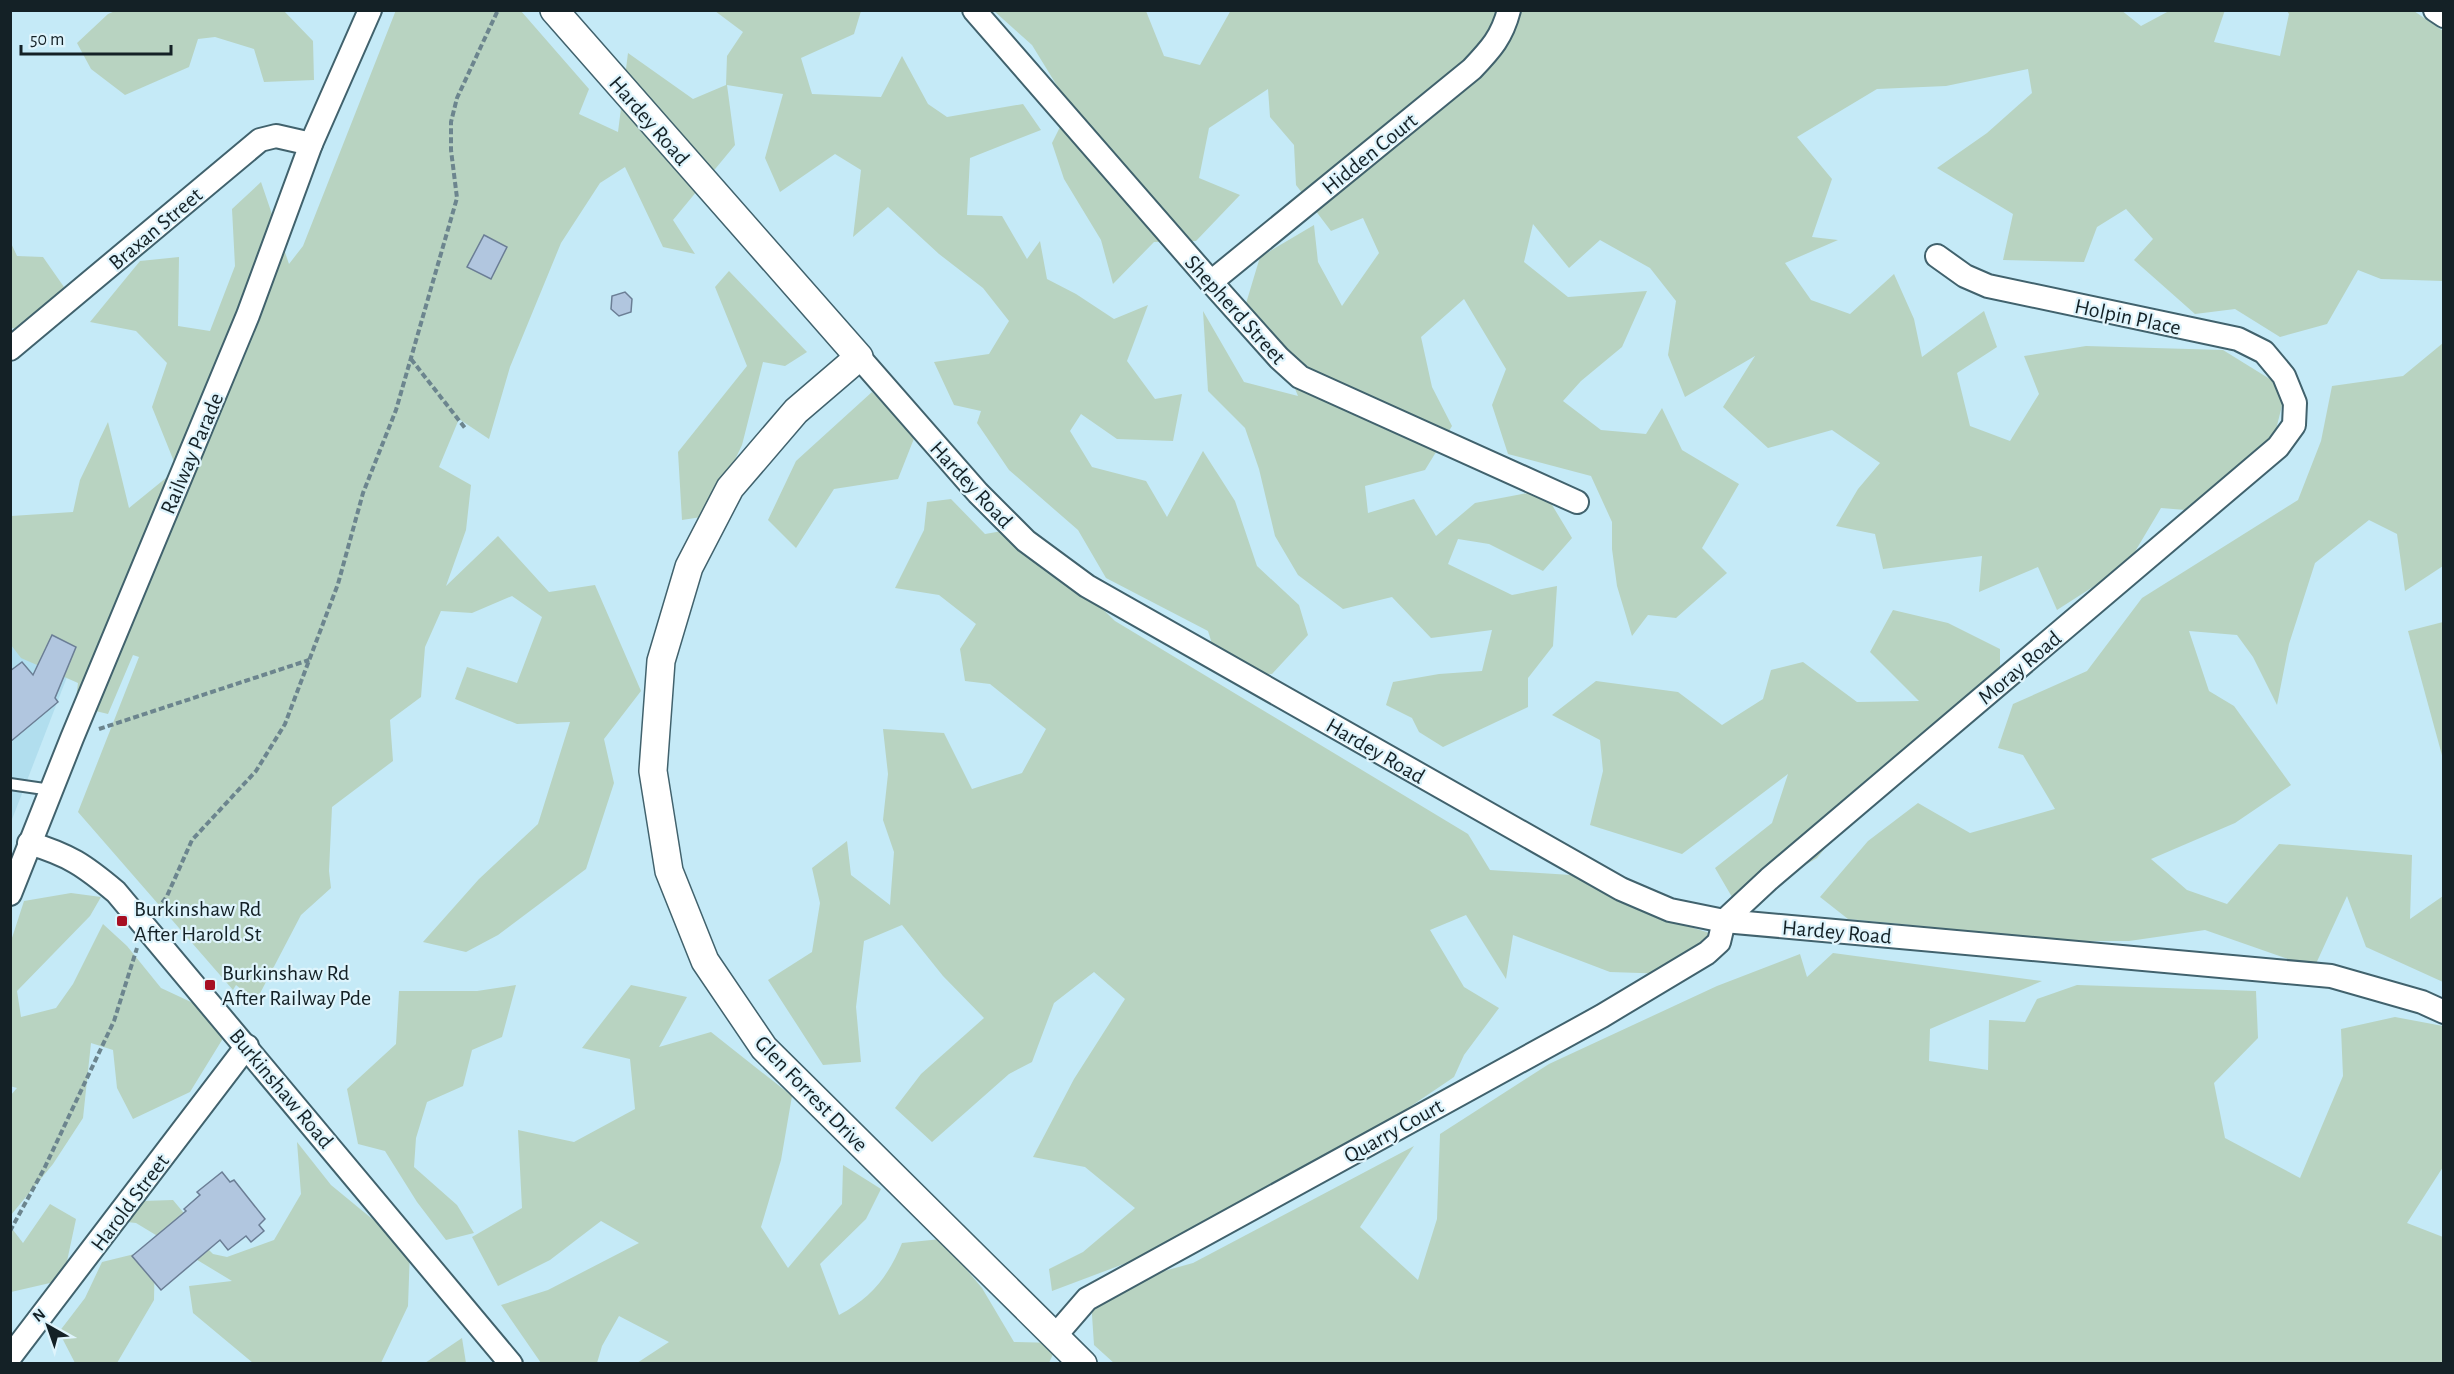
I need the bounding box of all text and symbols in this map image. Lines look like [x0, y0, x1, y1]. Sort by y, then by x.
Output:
scale bar [21, 18, 171, 56]
text: 50 m [30, 31, 64, 49]
street label: Hardey Road [605, 72, 694, 169]
street label: Hidden Court [1318, 109, 1421, 199]
street label: Braxan Street [105, 184, 207, 274]
street label: Shepherd Street [1181, 251, 1290, 368]
street label: Holpin Place [2073, 295, 2183, 339]
street label: Railway Parade [157, 390, 227, 517]
street label: Hardey Road [926, 437, 1017, 532]
street label: Moray Road [1974, 627, 2065, 709]
street label: Hardey Road [1322, 714, 1429, 788]
place label: Burkinshaw Rd After Harold St [134, 898, 261, 945]
marker: Burkinshaw Rd After Harold St [115, 914, 129, 928]
street label: Hardey Road [1781, 916, 1893, 948]
place label: Burkinshaw Rd After Railway Pde [222, 962, 371, 1009]
marker: Burkinshaw Rd After Railway Pde [203, 978, 217, 992]
street label: Burkinshaw Road [225, 1025, 337, 1153]
street label: Glen Forrest Drive [751, 1031, 872, 1156]
street label: Quarry Court [1340, 1095, 1447, 1167]
street label: Harold Street [87, 1150, 173, 1255]
north arrow [18, 1296, 78, 1356]
text: N [30, 1306, 48, 1325]

